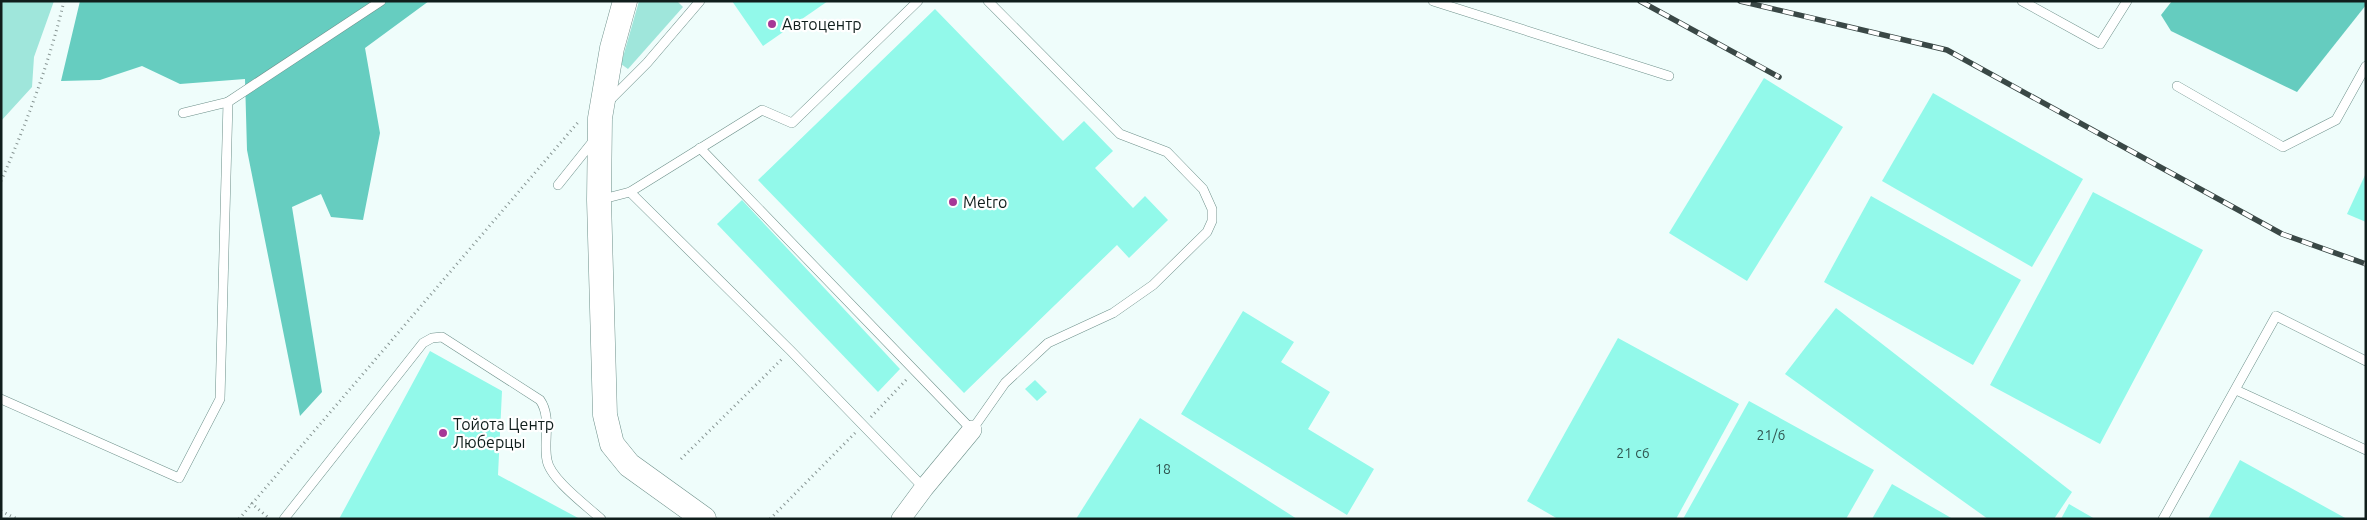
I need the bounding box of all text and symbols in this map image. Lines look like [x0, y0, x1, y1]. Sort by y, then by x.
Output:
place label: Автоцентр [782, 15, 862, 33]
marker: Автоцентр [766, 18, 778, 30]
place label: Metro [963, 193, 1007, 211]
marker: Metro [947, 196, 959, 208]
place label: Тойота Центр Люберцы [453, 415, 554, 451]
marker: Тойота Центр Люберцы [437, 427, 449, 439]
house number: 21/6 [1757, 427, 1786, 443]
house number: 21 с6 [1616, 445, 1650, 461]
house number: 18 [1155, 461, 1171, 477]

